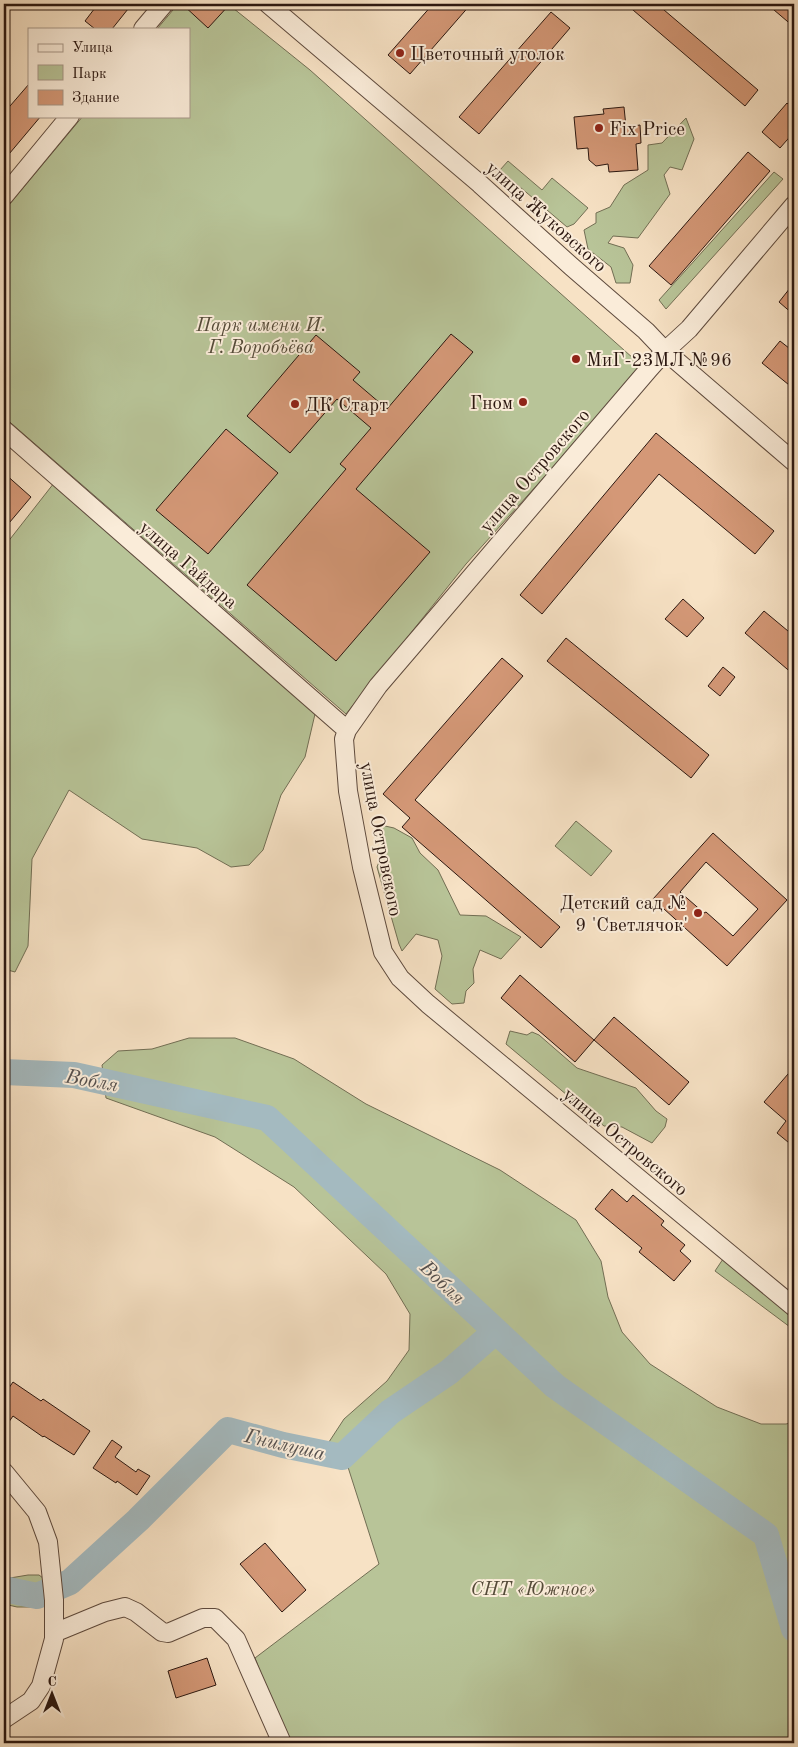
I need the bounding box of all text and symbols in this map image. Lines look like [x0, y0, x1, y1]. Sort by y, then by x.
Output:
legend [28, 28, 190, 118]
text: Улица [72, 41, 113, 56]
place label: Цветочный уголок [410, 46, 565, 65]
marker: Цветочный уголок [394, 47, 406, 59]
text: Парк [72, 67, 107, 82]
text: Здание [72, 91, 119, 106]
place label: Fix Price [609, 121, 685, 140]
marker: Fix Price [593, 122, 605, 134]
street label: улица Жуковского [481, 159, 609, 277]
park label: Парк имени И. Г. Воробьёва [195, 317, 326, 358]
place label: МиГ-23МЛ №96 [586, 352, 732, 371]
marker: МиГ-23МЛ №96 [570, 353, 582, 365]
place label: Гном [470, 395, 513, 414]
marker: Гном [517, 396, 529, 408]
place label: ДК Старт [305, 397, 388, 416]
marker: ДК Старт [289, 398, 301, 410]
street label: улица Островского [477, 406, 595, 537]
street label: улица Гайдара [135, 518, 240, 614]
street label: улица Островского [355, 761, 404, 918]
place label: Детский сад № 9 'Светлячок' [560, 895, 688, 936]
marker: Детский сад № 9 'Светлячок' [692, 907, 704, 919]
water label: Вобля [63, 1067, 120, 1096]
street label: улица Островского [558, 1085, 691, 1201]
water label: Вобля [415, 1257, 468, 1309]
water label: Гнилуша [241, 1427, 327, 1465]
park label: СНТ «Южное» [471, 1581, 595, 1600]
north arrow [28, 1670, 78, 1720]
text: С [47, 1675, 57, 1689]

